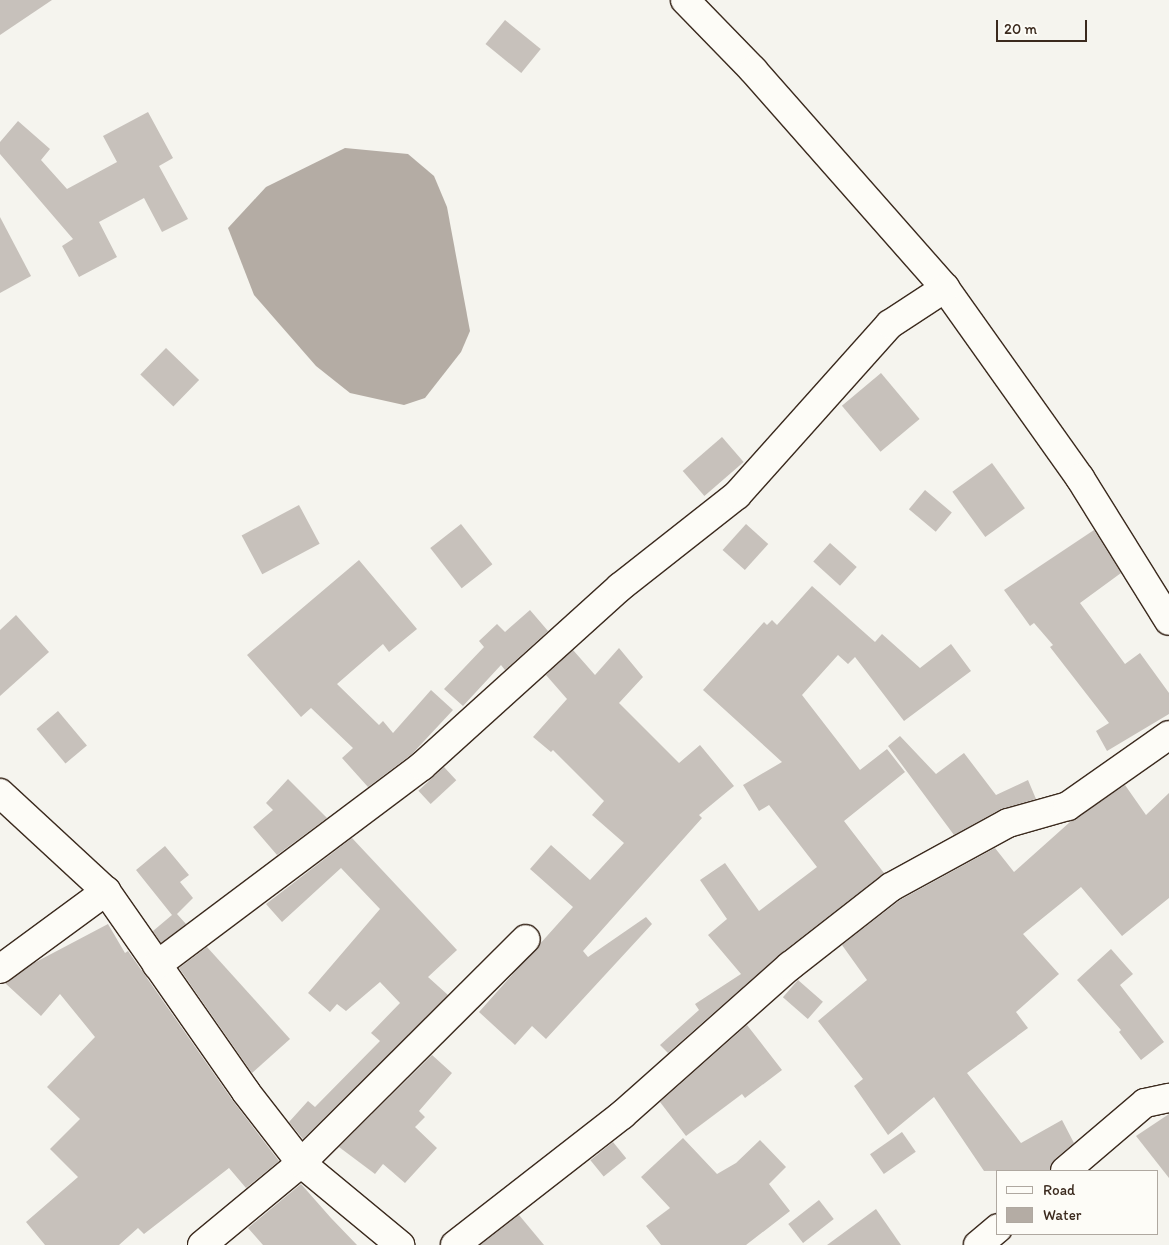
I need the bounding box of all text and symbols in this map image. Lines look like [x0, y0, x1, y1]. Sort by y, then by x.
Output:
scale bar [999, 10, 1090, 42]
text: 20 m [1004, 20, 1037, 38]
legend [996, 1170, 1159, 1235]
text: Road [1043, 1181, 1075, 1199]
text: Water [1043, 1206, 1081, 1224]

